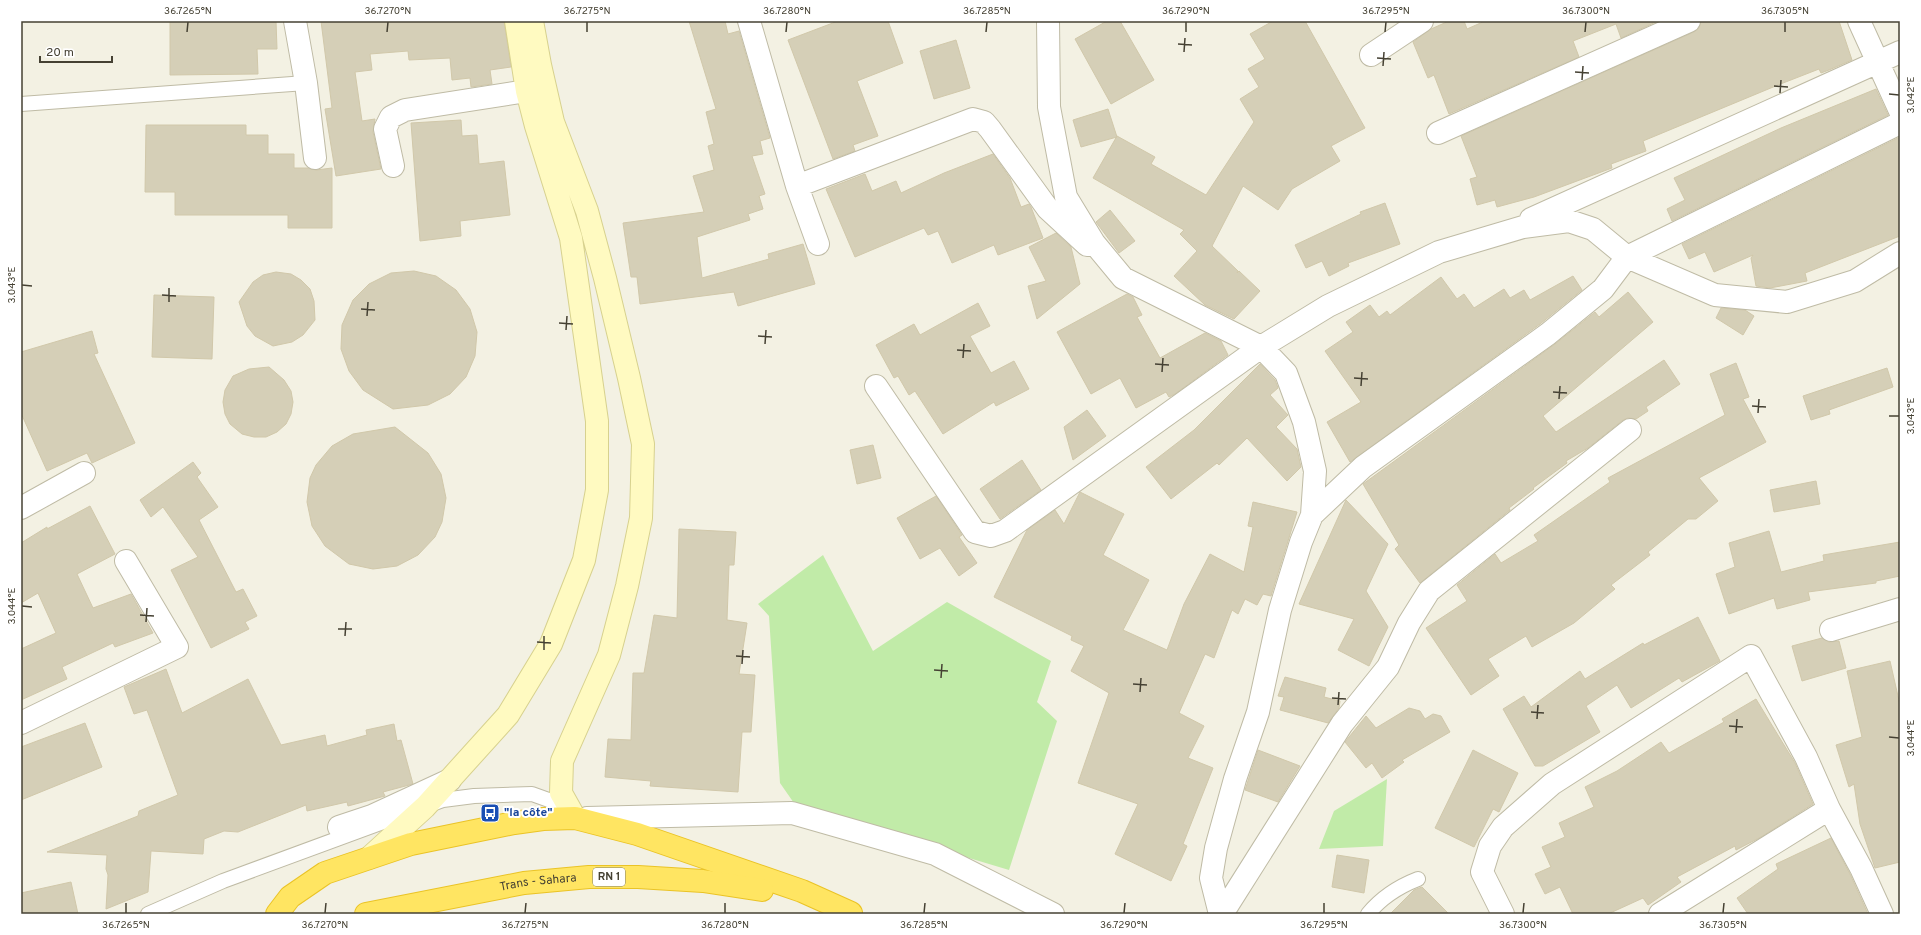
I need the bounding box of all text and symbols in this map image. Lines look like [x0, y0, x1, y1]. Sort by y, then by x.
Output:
text: 36.7265°N [164, 5, 212, 18]
text: 36.7270°N [365, 5, 411, 18]
text: 36.7275°N [564, 5, 610, 18]
text: 36.7280°N [763, 5, 811, 18]
text: 36.7285°N [963, 5, 1011, 18]
text: 36.7290°N [1162, 5, 1210, 18]
text: 36.7295°N [1362, 5, 1410, 18]
text: 36.7300°N [1562, 5, 1610, 18]
text: 36.7305°N [1761, 5, 1809, 18]
scale bar [40, 38, 112, 64]
text: 20 m [46, 45, 74, 61]
text: 3.042°E [1905, 76, 1918, 114]
text: 3.043°E [6, 267, 19, 303]
text: 3.043°E [1905, 398, 1918, 434]
text: 3.044°E [6, 587, 19, 625]
text: 3.044°E [1905, 719, 1918, 757]
bus stop icon: "la côte" [479, 802, 501, 824]
place label: "la côte" [504, 805, 552, 821]
road number: RN 1 [593, 868, 625, 886]
street label: Trans - Sahara [498, 870, 577, 896]
text: 36.7265°N [102, 919, 150, 932]
text: 36.7270°N [302, 919, 348, 932]
text: 36.7275°N [502, 919, 548, 932]
text: 36.7280°N [701, 919, 749, 932]
text: 36.7285°N [900, 919, 948, 932]
text: 36.7290°N [1100, 919, 1148, 932]
text: 36.7295°N [1300, 919, 1348, 932]
text: 36.7300°N [1499, 919, 1547, 932]
text: 36.7305°N [1699, 919, 1747, 932]

